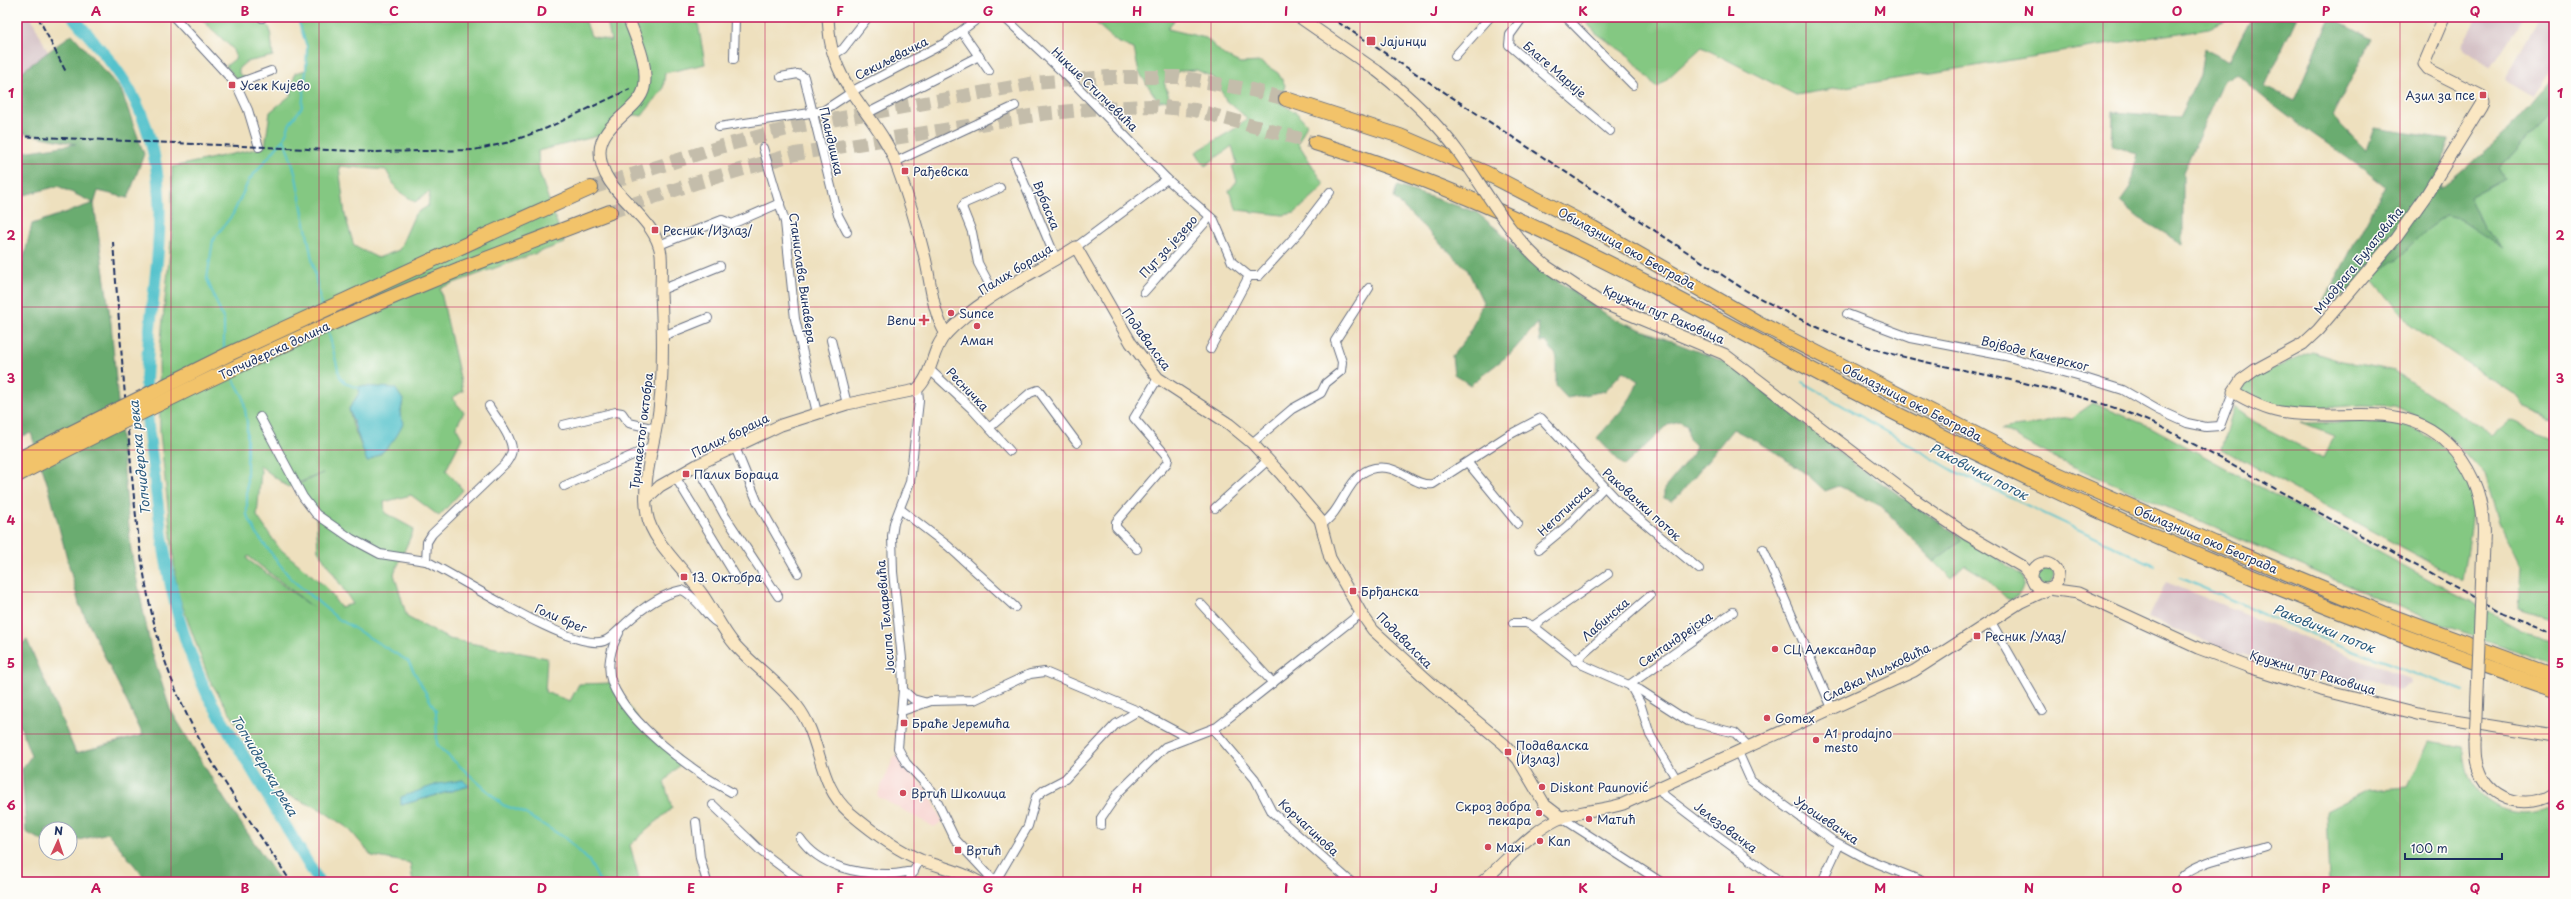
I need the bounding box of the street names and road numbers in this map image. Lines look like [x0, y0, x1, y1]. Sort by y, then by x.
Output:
street label: Секиљевачка [851, 32, 931, 84]
street label: Благе Марије [1519, 36, 1591, 102]
street label: Никше Стипчевића [1048, 43, 1143, 136]
street label: Пландишка [815, 105, 849, 177]
street label: Врбаска [1029, 178, 1065, 233]
street label: Миодрага Булатовића [2309, 202, 2407, 317]
street label: Обилазница око Београда [1555, 203, 1699, 294]
street label: Пут за језеро [1135, 210, 1201, 281]
street label: Станислава Винавера [785, 212, 821, 345]
street label: Палих бораца [975, 239, 1056, 299]
street label: Кружни пут Раковица [1600, 280, 1728, 348]
street label: Подавалска [1118, 304, 1176, 374]
street label: Топчидерска долина [216, 316, 333, 384]
street label: Војводе Качерског [1979, 331, 2091, 375]
street label: Обилазница око Београда [1839, 359, 1985, 445]
street label: Ресничка [943, 363, 994, 415]
street label: Тринаестог октобра [625, 371, 657, 490]
street label: Палих бораца [688, 408, 772, 462]
street label: Раковачки поток [1598, 464, 1686, 545]
street label: Неготинска [1533, 480, 1595, 540]
street label: Обилазница око Београда [2131, 500, 2281, 578]
street label: Јосипа Теларевића [871, 559, 899, 675]
street label: Лабинска [1577, 593, 1633, 645]
street label: Голи брег [532, 599, 590, 637]
street label: Сентандрејска [1634, 606, 1716, 671]
street label: Подавалска [1373, 608, 1437, 672]
street label: Славка Миљковића [1819, 638, 1933, 706]
street label: Кружни пут Раковица [2248, 645, 2379, 699]
street label: Урошевачка [1791, 792, 1863, 849]
street label: Корчагинова [1275, 794, 1344, 860]
street label: Јелезовачка [1690, 797, 1762, 857]

